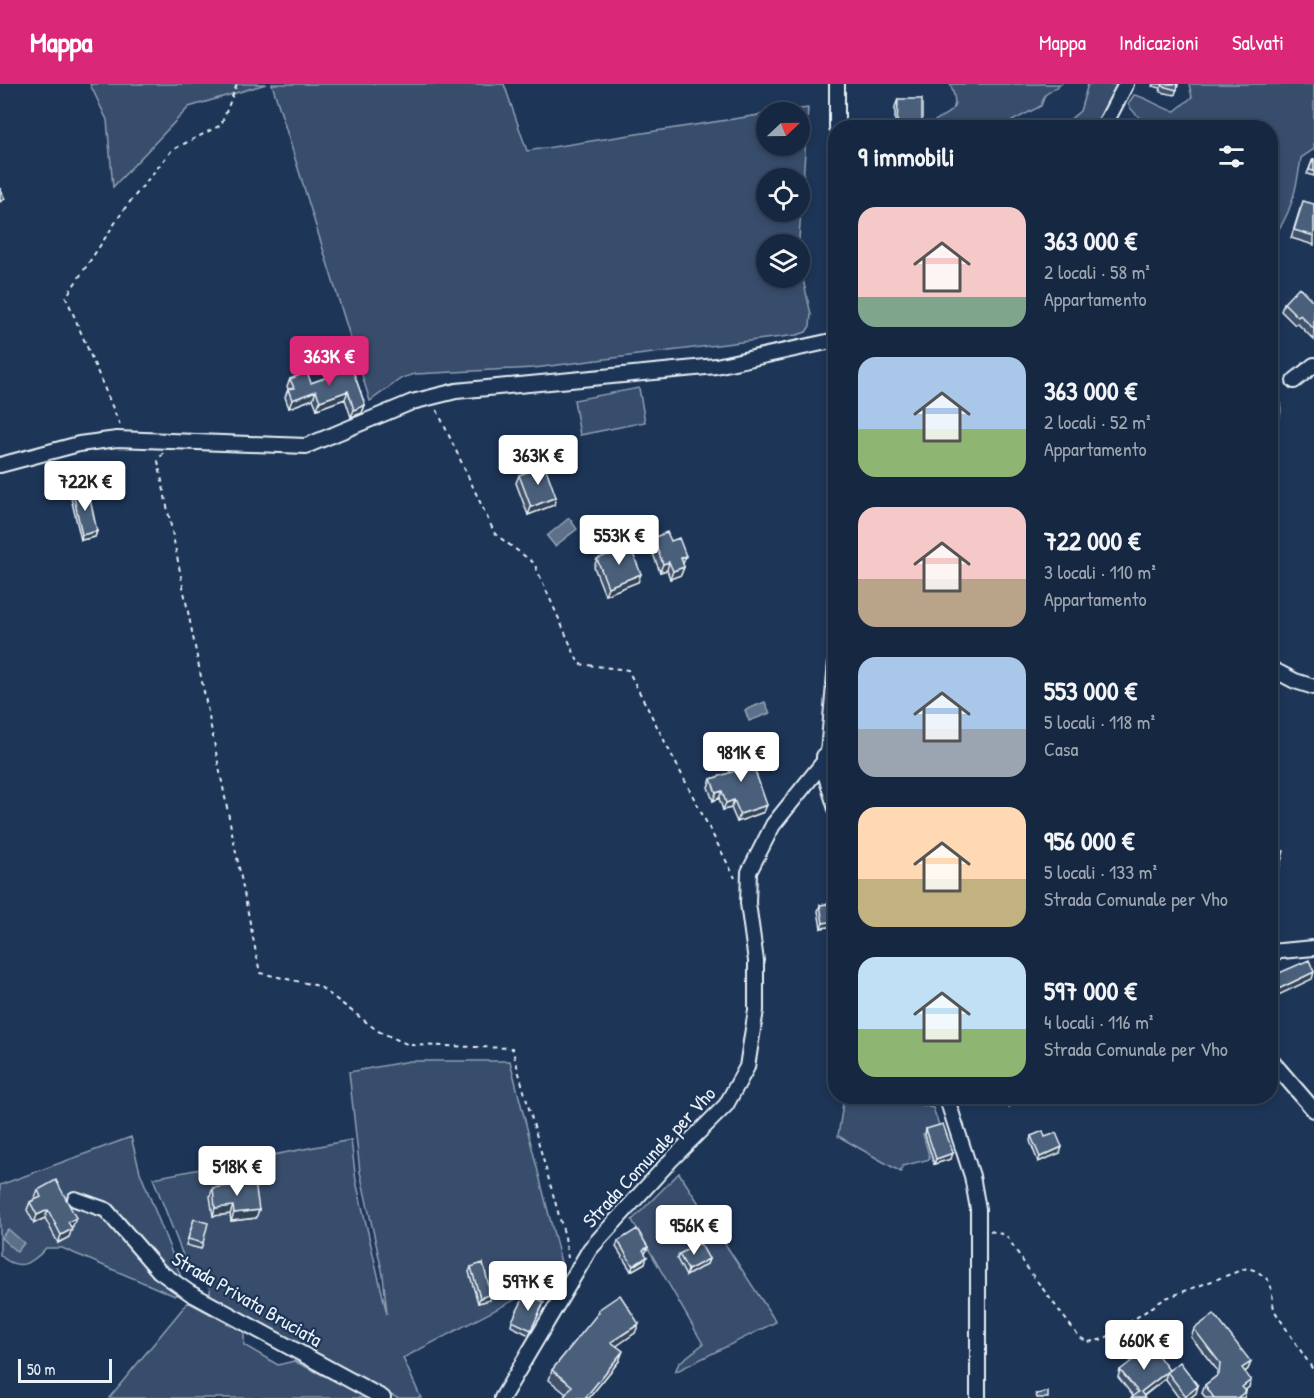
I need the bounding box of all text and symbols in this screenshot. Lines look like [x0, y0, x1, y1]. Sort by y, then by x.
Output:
text: Mappa [30, 23, 93, 61]
text: Mappa [1039, 28, 1086, 57]
text: Indicazioni [1119, 28, 1199, 57]
text: Salvati [1232, 28, 1284, 57]
north arrow [756, 102, 810, 156]
map controls [756, 102, 810, 288]
text: 9 immobili [858, 139, 954, 174]
icon: filters [1215, 140, 1248, 173]
button: locate [756, 168, 810, 222]
text: 363 000 € [1044, 223, 1137, 258]
icon: home [906, 231, 978, 303]
button: layers [756, 234, 810, 288]
text: 2 locali · 58 m² [1044, 258, 1150, 285]
text: Appartamento [1044, 285, 1147, 312]
pin: 363K € [280, 336, 378, 387]
text: 363K € [304, 342, 354, 369]
text: 363 000 € [1044, 373, 1137, 408]
icon: home [906, 381, 978, 453]
text: 2 locali · 52 m² [1044, 408, 1151, 435]
pin: 363K € [489, 435, 587, 486]
text: Appartamento [1044, 435, 1147, 462]
text: 363K € [513, 441, 563, 468]
pin: 722K € [36, 461, 134, 512]
text: 722K € [58, 467, 112, 494]
pin: 553K € [570, 515, 668, 566]
text: 553K € [594, 521, 644, 548]
text: 722 000 € [1044, 523, 1141, 558]
icon: home [906, 531, 978, 603]
text: 3 locali · 110 m² [1044, 558, 1156, 585]
text: Appartamento [1044, 585, 1147, 612]
text: 553 000 € [1044, 673, 1137, 708]
icon: home [906, 681, 978, 753]
text: 5 locali · 118 m² [1044, 708, 1155, 735]
pin: 981K € [692, 732, 790, 783]
text: Casa [1044, 735, 1078, 762]
text: 981K € [717, 738, 765, 765]
text: 956 000 € [1044, 823, 1134, 858]
icon: home [906, 831, 978, 903]
text: 5 locali · 133 m² [1044, 858, 1157, 885]
text: Strada Comunale per Vho [1044, 885, 1228, 912]
text: 597 000 € [1044, 973, 1137, 1008]
icon: home [906, 981, 978, 1053]
text: 4 locali · 116 m² [1044, 1008, 1153, 1035]
text: Strada Comunale per Vho [1044, 1035, 1228, 1062]
street label: Strada Comunale per Vho [576, 1080, 721, 1233]
pin: 518K € [188, 1146, 286, 1197]
text: 518K € [212, 1152, 262, 1179]
pin: 956K € [645, 1205, 743, 1256]
text: 956K € [670, 1211, 718, 1238]
street label: Strada Privata Bruciata [167, 1245, 328, 1353]
pin: 597K € [479, 1261, 577, 1312]
text: 597K € [503, 1267, 553, 1294]
pin: 660K € [1095, 1320, 1193, 1371]
text: 660K € [1119, 1326, 1169, 1353]
scale bar [18, 1356, 112, 1384]
text: 50 m [27, 1358, 56, 1380]

